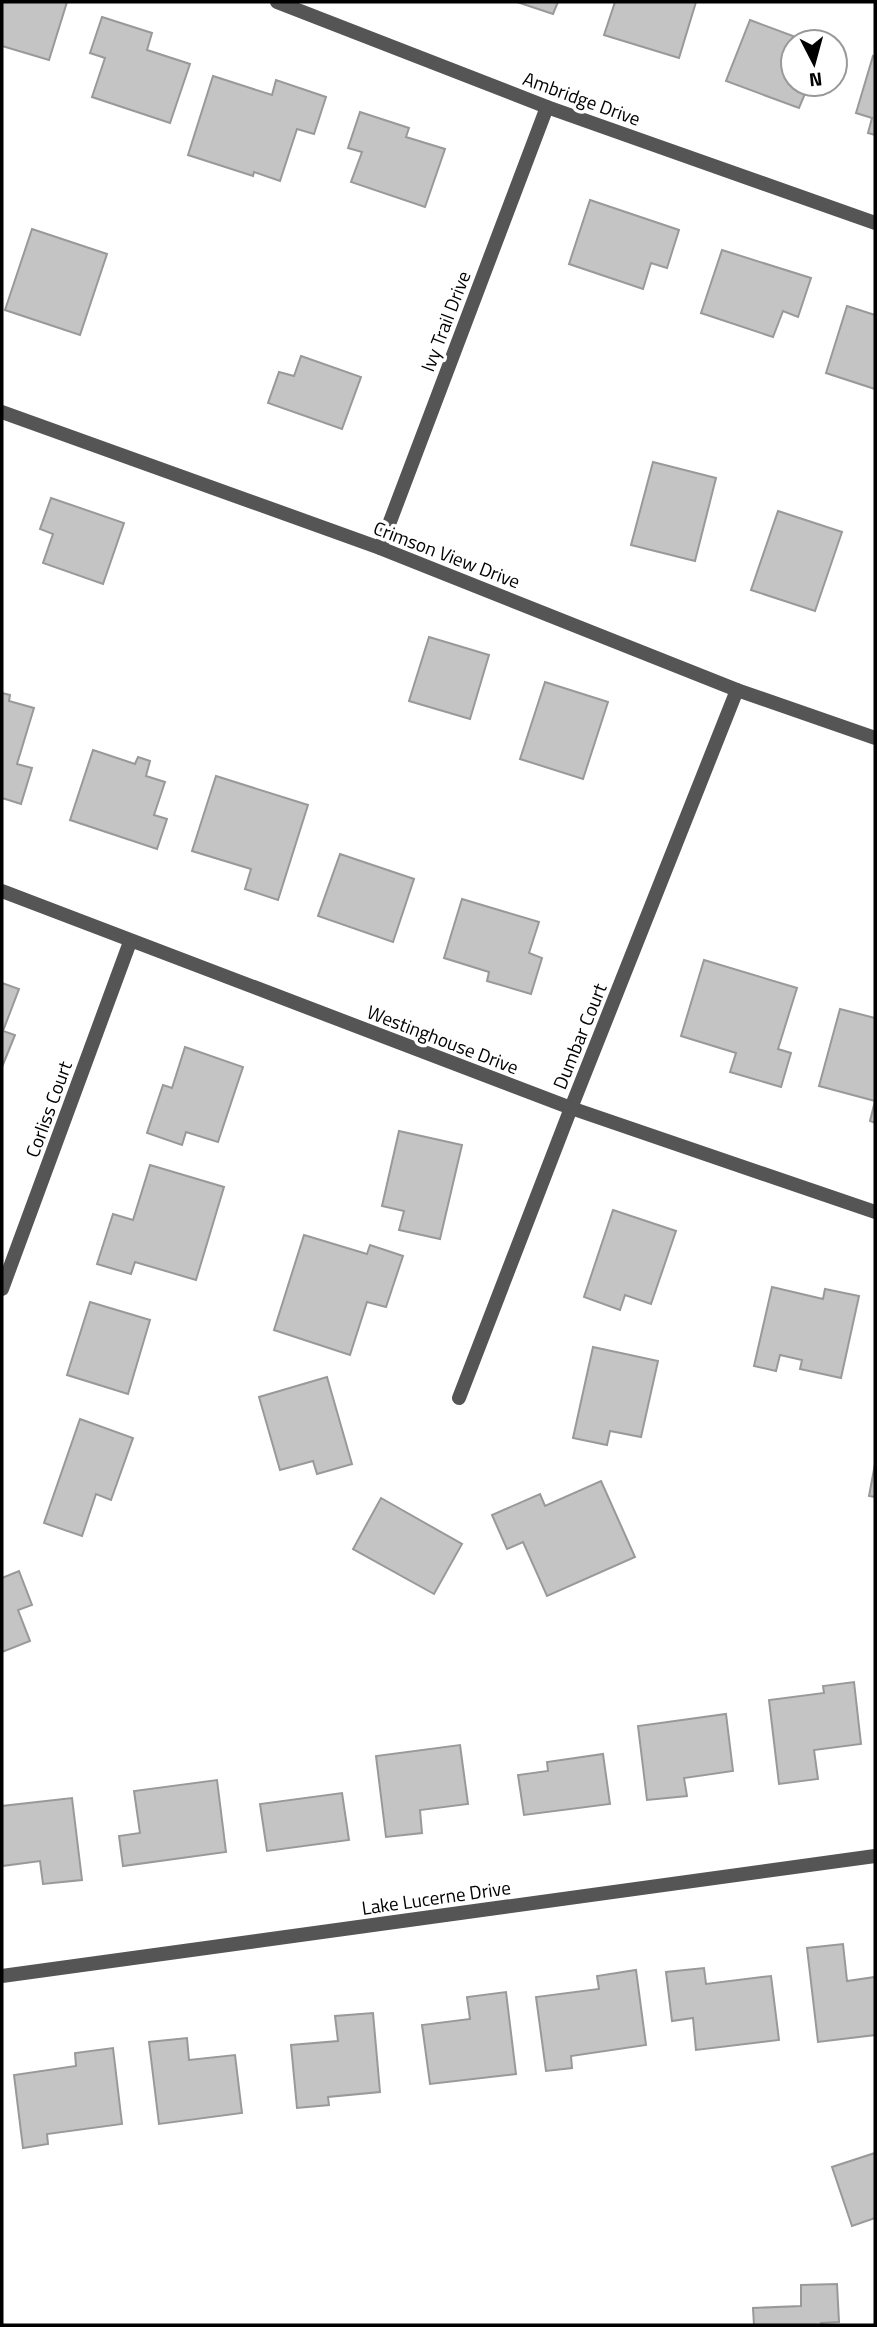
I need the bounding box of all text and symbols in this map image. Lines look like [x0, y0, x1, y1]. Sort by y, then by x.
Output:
north arrow [779, 28, 849, 98]
street label: Ambridge Drive [519, 63, 645, 133]
text: N [808, 65, 824, 96]
street label: Ivy Trail Drive [412, 266, 478, 376]
street label: Crimson View Drive [369, 513, 525, 595]
street label: Dumbar Court [545, 978, 614, 1093]
street label: Westinghouse Drive [363, 997, 523, 1081]
street label: Corliss Court [17, 1056, 79, 1161]
street label: Lake Lucerne Drive [360, 1872, 512, 1922]

